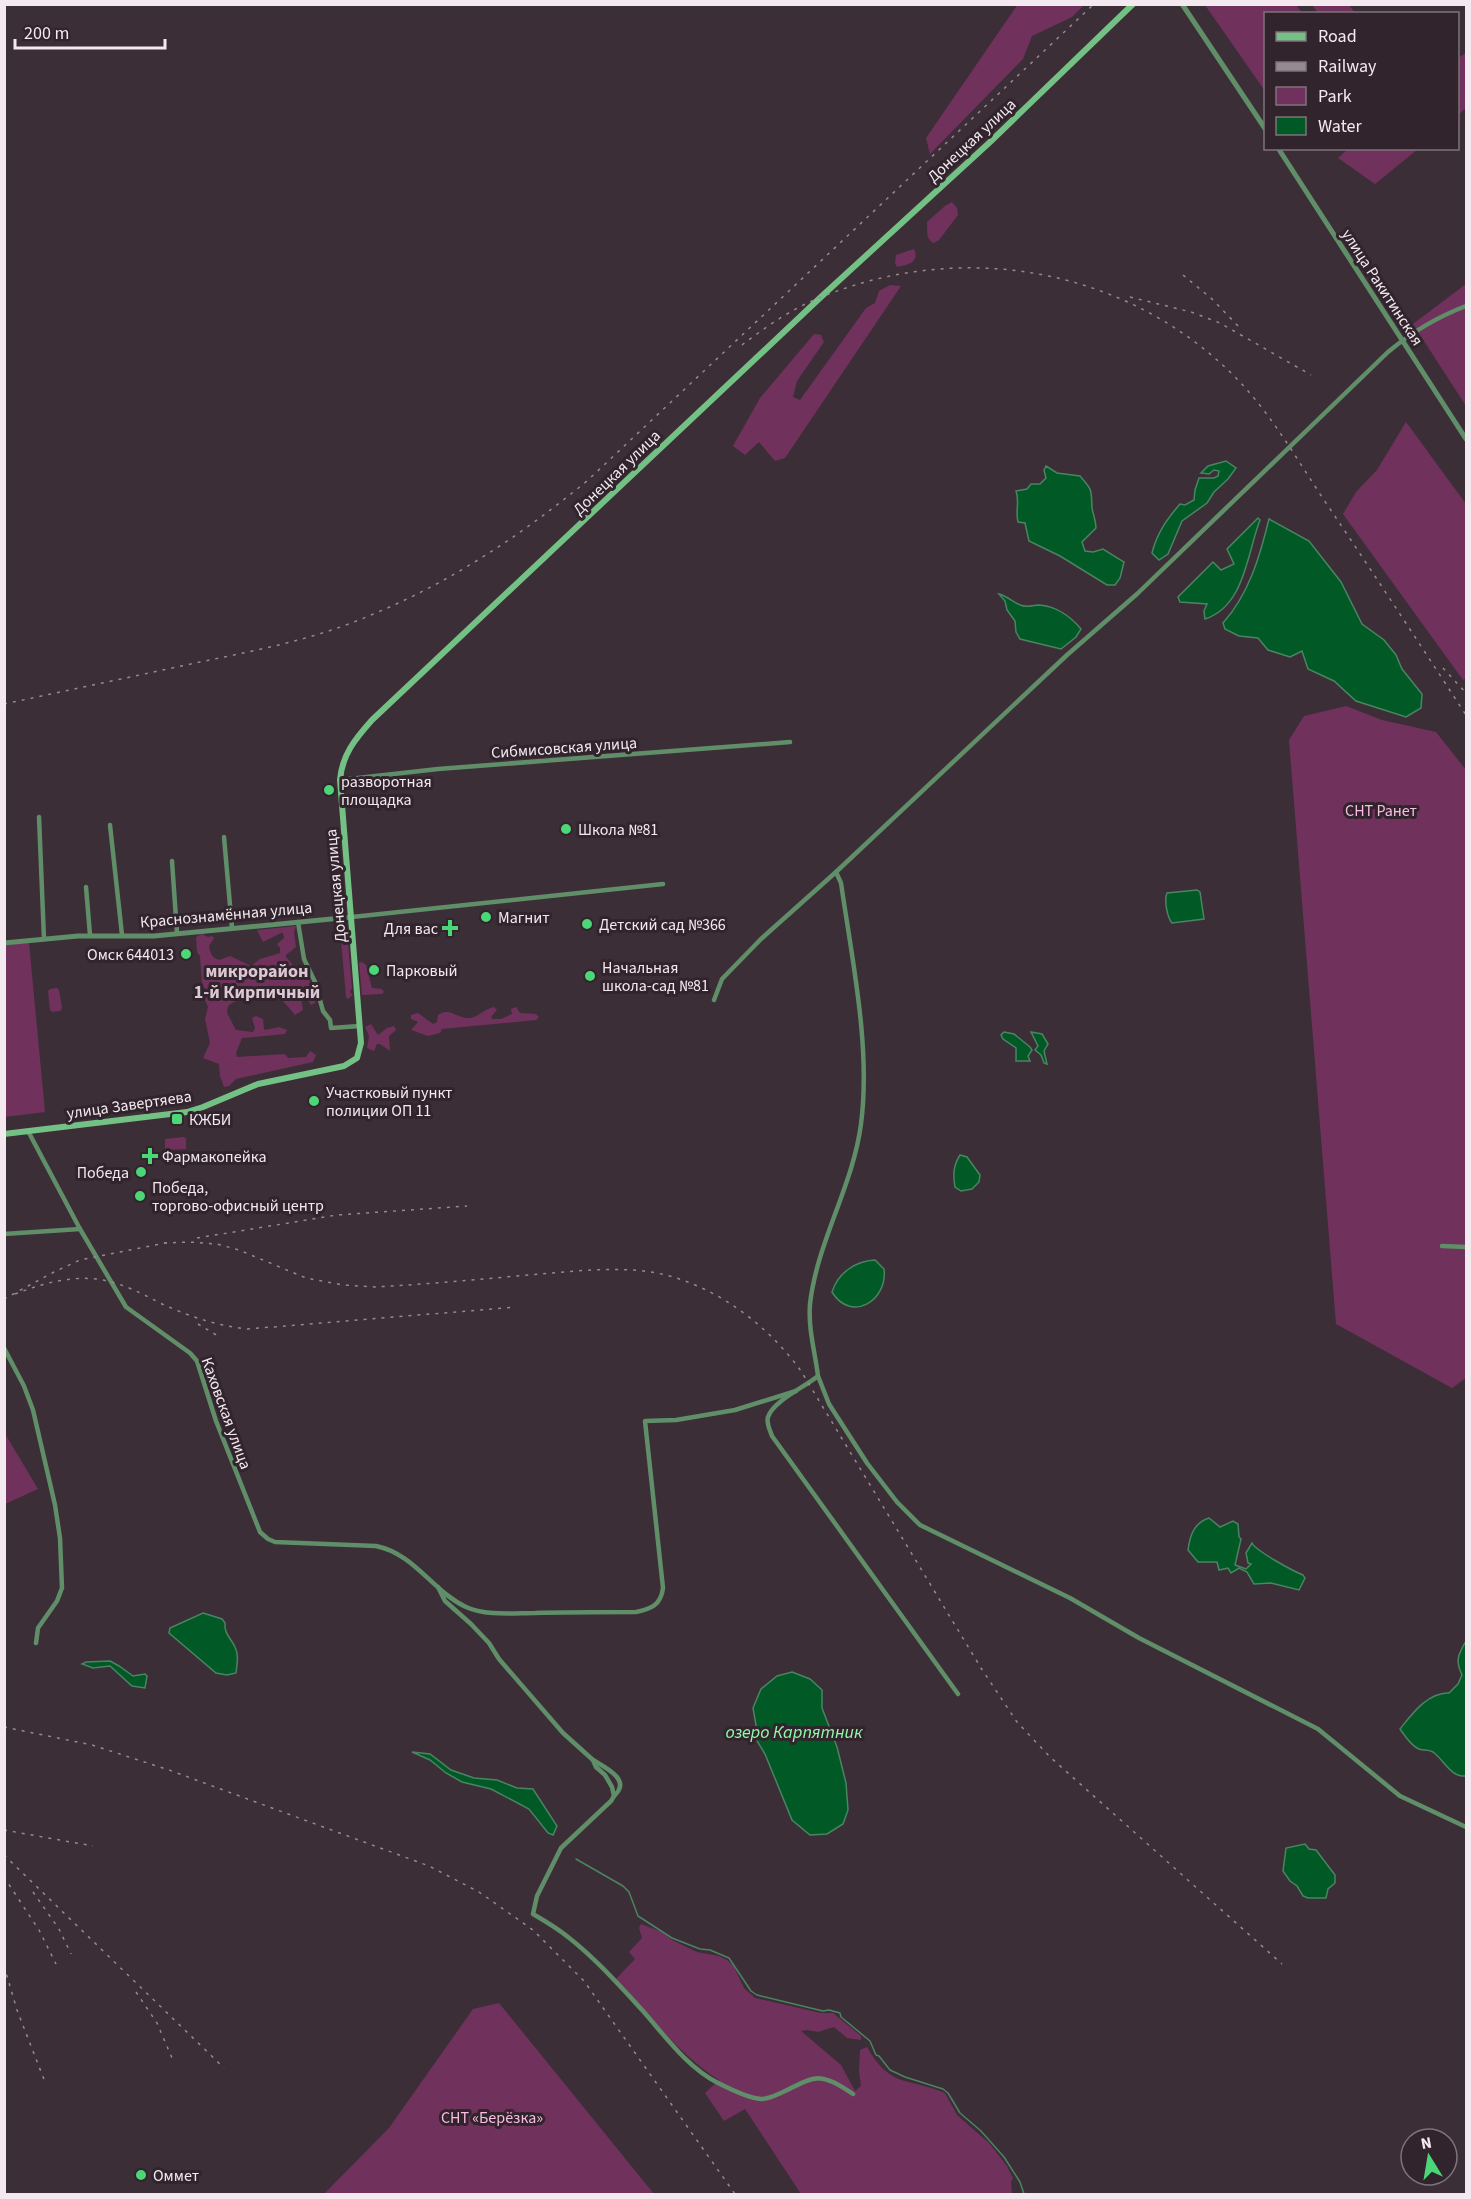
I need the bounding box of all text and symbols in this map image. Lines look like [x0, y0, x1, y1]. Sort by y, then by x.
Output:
scale bar [15, 12, 165, 50]
legend [1264, 12, 1459, 150]
text: 200 m [24, 21, 69, 46]
text: Road [1318, 24, 1357, 49]
text: Railway [1318, 54, 1377, 79]
text: Park [1318, 84, 1352, 109]
street label: Донецкая улица [922, 94, 1021, 188]
text: Water [1318, 114, 1362, 139]
street label: улица Ракитинская [1336, 225, 1428, 350]
street label: Донецкая улица [568, 425, 665, 520]
street label: Сибмисовская улица [490, 732, 638, 764]
place label: разворотная площадка [341, 771, 432, 811]
marker: разворотная площадка [322, 783, 336, 797]
park label: СНТ Ранет [1345, 800, 1417, 822]
place label: Школа №81 [578, 819, 658, 841]
marker: Школа №81 [559, 822, 573, 836]
street label: Донецкая улица [320, 828, 352, 944]
street label: Краснознамённая улица [139, 897, 313, 933]
place label: Магнит [498, 907, 550, 929]
marker: Магнит [479, 910, 493, 924]
place label: Детский сад №366 [599, 914, 726, 936]
marker: Детский сад №366 [580, 917, 594, 931]
place label: Для вас [384, 918, 438, 940]
marker: Для вас [443, 921, 457, 935]
place label: Омск 644013 [87, 944, 174, 966]
marker: Омск 644013 [179, 947, 193, 961]
place label: Начальная школа-сад №81 [602, 957, 709, 997]
district label: микрорайон 1-й Кирпичный [194, 959, 320, 1005]
place label: Парковый [386, 960, 458, 982]
marker: Парковый [367, 963, 381, 977]
marker: Начальная школа-сад №81 [583, 969, 597, 983]
place label: Участковый пункт полиции ОП 11 [326, 1082, 452, 1122]
street label: улица Завертяева [65, 1085, 193, 1125]
marker: Участковый пункт полиции ОП 11 [307, 1094, 321, 1108]
place label: КЖБИ [189, 1109, 231, 1131]
marker: КЖБИ [170, 1112, 184, 1126]
place label: Фармакопейка [162, 1146, 267, 1168]
marker: Фармакопейка [143, 1149, 157, 1163]
place label: Победа [77, 1162, 129, 1184]
marker: Победа [134, 1165, 148, 1179]
place label: Победа, торгово-офисный центр [152, 1177, 324, 1217]
marker: Победа, торгово-офисный центр [133, 1189, 147, 1203]
street label: Каховская улица [196, 1354, 256, 1472]
water label: озеро Карпятник [726, 1720, 863, 1745]
park label: СНТ «Берёзка» [441, 2107, 543, 2129]
north arrow [1399, 2127, 1459, 2187]
text: N [1419, 2131, 1434, 2155]
place label: Оммет [153, 2165, 199, 2187]
marker: Оммет [134, 2168, 148, 2182]

